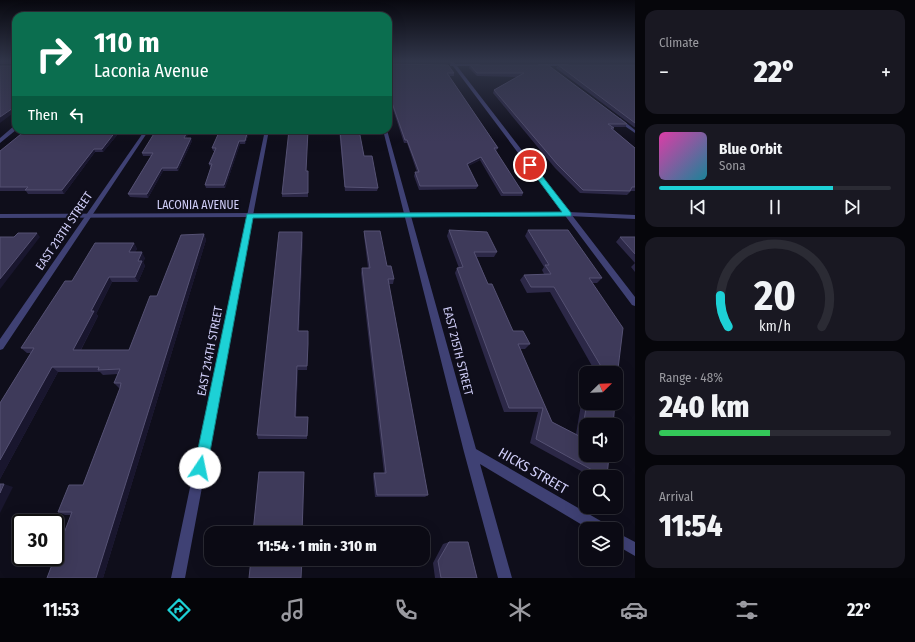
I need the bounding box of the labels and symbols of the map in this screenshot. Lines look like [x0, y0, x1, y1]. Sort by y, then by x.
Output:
pin [513, 148, 547, 182]
street label: EAST 213TH STREET [33, 189, 96, 273]
street label: LACONIA AVENUE [157, 198, 240, 212]
street label: EAST 214TH STREET [194, 304, 226, 397]
street label: EAST 215TH STREET [440, 305, 476, 397]
north arrow [579, 366, 623, 410]
street label: HICKS STREET [495, 444, 571, 498]
position arrow [179, 447, 221, 489]
speed limit sign: 30 [12, 514, 64, 566]

